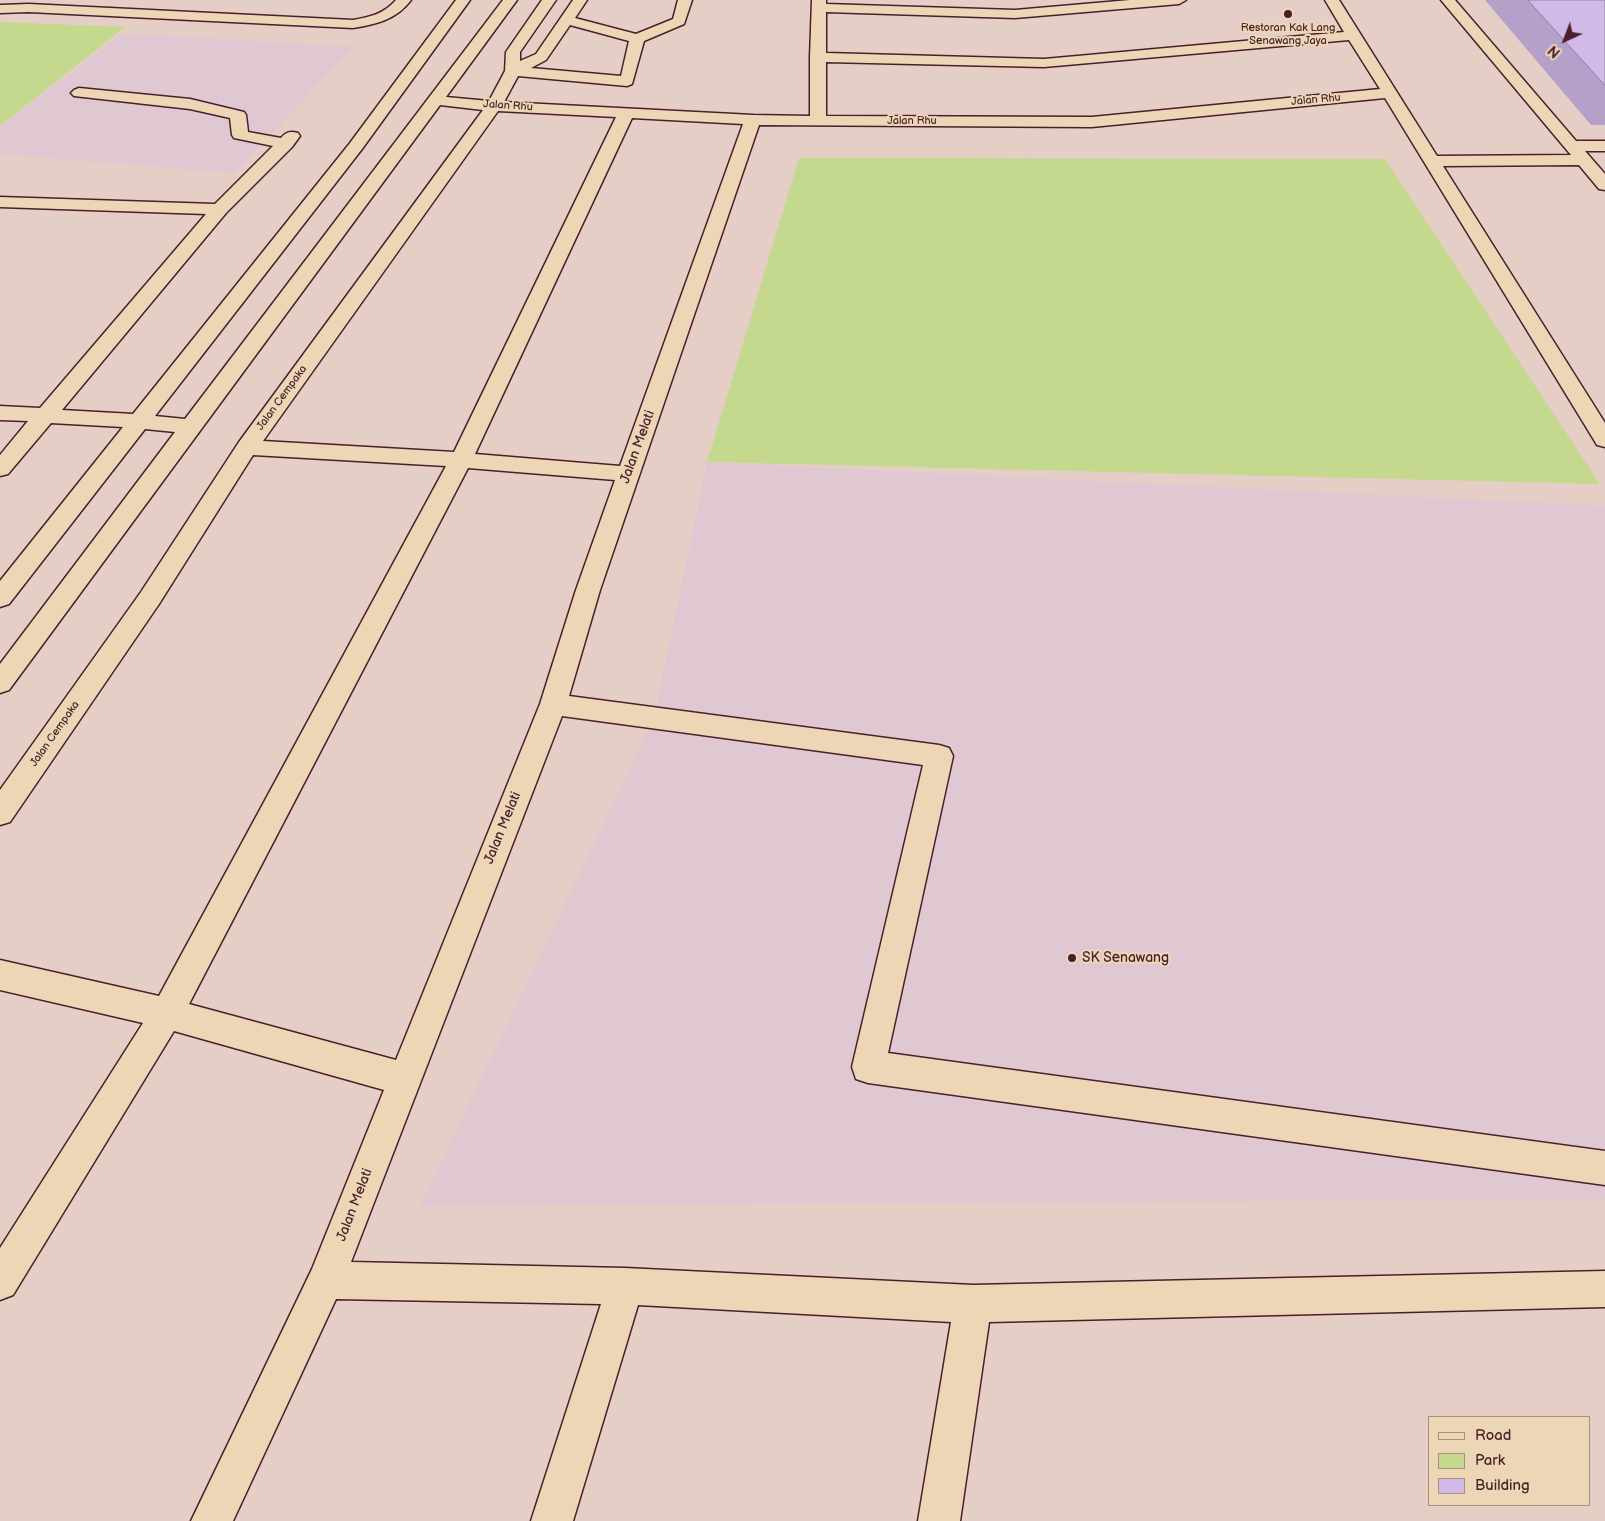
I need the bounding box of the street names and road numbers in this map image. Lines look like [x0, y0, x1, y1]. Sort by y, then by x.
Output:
street label: Jalan Rhu [1291, 91, 1341, 109]
street label: Jalan Rhu [483, 98, 533, 114]
street label: Jalan Rhu [887, 114, 937, 128]
street label: Jalan Cempaka [254, 363, 310, 433]
street label: Jalan Melati [617, 408, 659, 486]
street label: Jalan Cempaka [28, 699, 82, 769]
street label: Jalan Melati [481, 789, 525, 867]
street label: Jalan Melati [333, 1166, 377, 1244]

